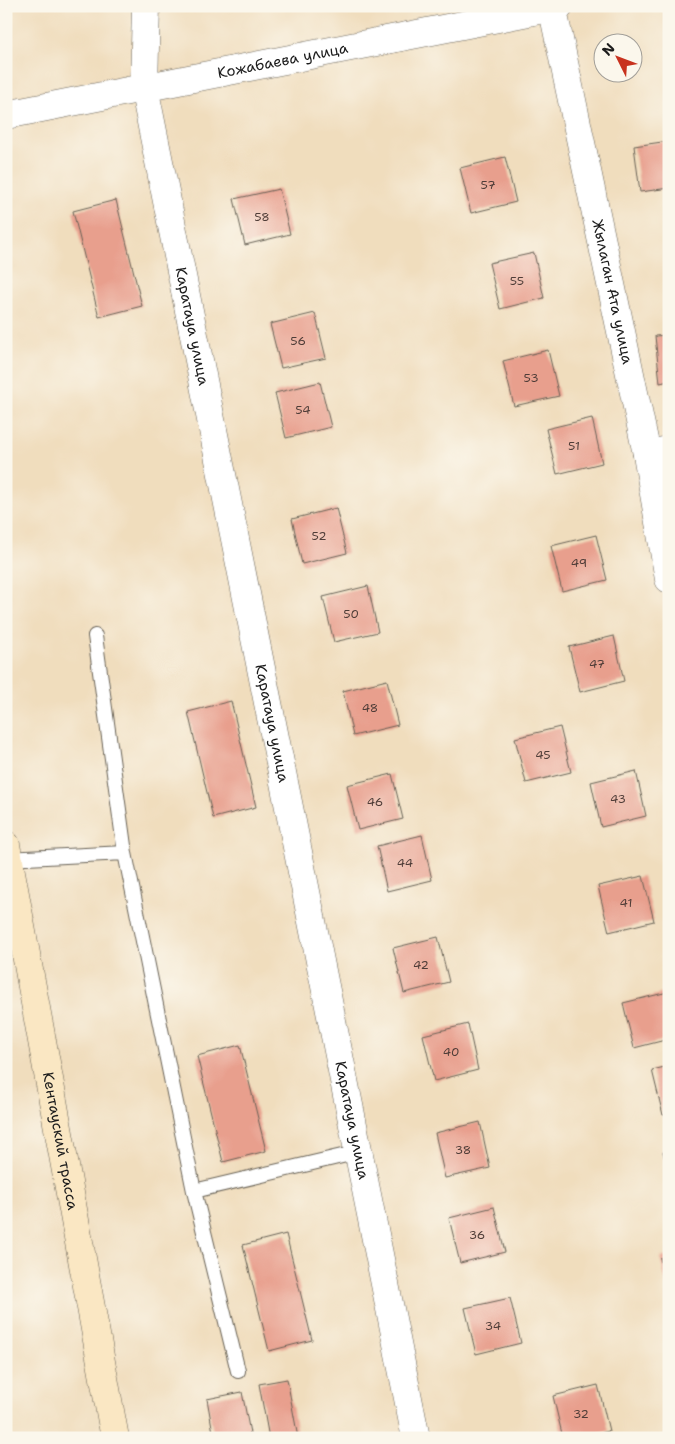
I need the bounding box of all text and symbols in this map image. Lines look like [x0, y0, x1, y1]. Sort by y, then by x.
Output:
north arrow [592, 32, 642, 82]
street label: Кожабаева улица [216, 38, 350, 83]
text: N [598, 39, 619, 59]
house number: 57 [480, 177, 496, 193]
house number: 58 [254, 209, 270, 225]
street label: Жылаган Ата улица [587, 217, 638, 367]
street label: Каратауа улица [170, 265, 214, 388]
house number: 55 [510, 273, 524, 289]
house number: 56 [290, 333, 306, 349]
house number: 53 [523, 370, 539, 386]
house number: 54 [295, 402, 311, 418]
house number: 51 [568, 438, 580, 454]
house number: 52 [311, 528, 327, 544]
house number: 49 [571, 555, 587, 571]
house number: 50 [343, 606, 359, 622]
house number: 47 [589, 656, 605, 672]
street label: Каратауа улица [250, 662, 294, 785]
house number: 48 [362, 700, 378, 716]
house number: 45 [535, 747, 551, 763]
house number: 43 [610, 791, 626, 807]
house number: 46 [367, 794, 383, 810]
house number: 44 [397, 855, 413, 871]
house number: 41 [620, 895, 632, 911]
house number: 42 [413, 957, 429, 973]
house number: 40 [443, 1044, 459, 1060]
street label: Каратауа улица [330, 1059, 374, 1182]
street label: Кентауский трасса [38, 1070, 83, 1212]
house number: 38 [455, 1142, 471, 1158]
house number: 36 [469, 1227, 485, 1243]
house number: 34 [485, 1318, 501, 1334]
house number: 32 [573, 1406, 589, 1422]

